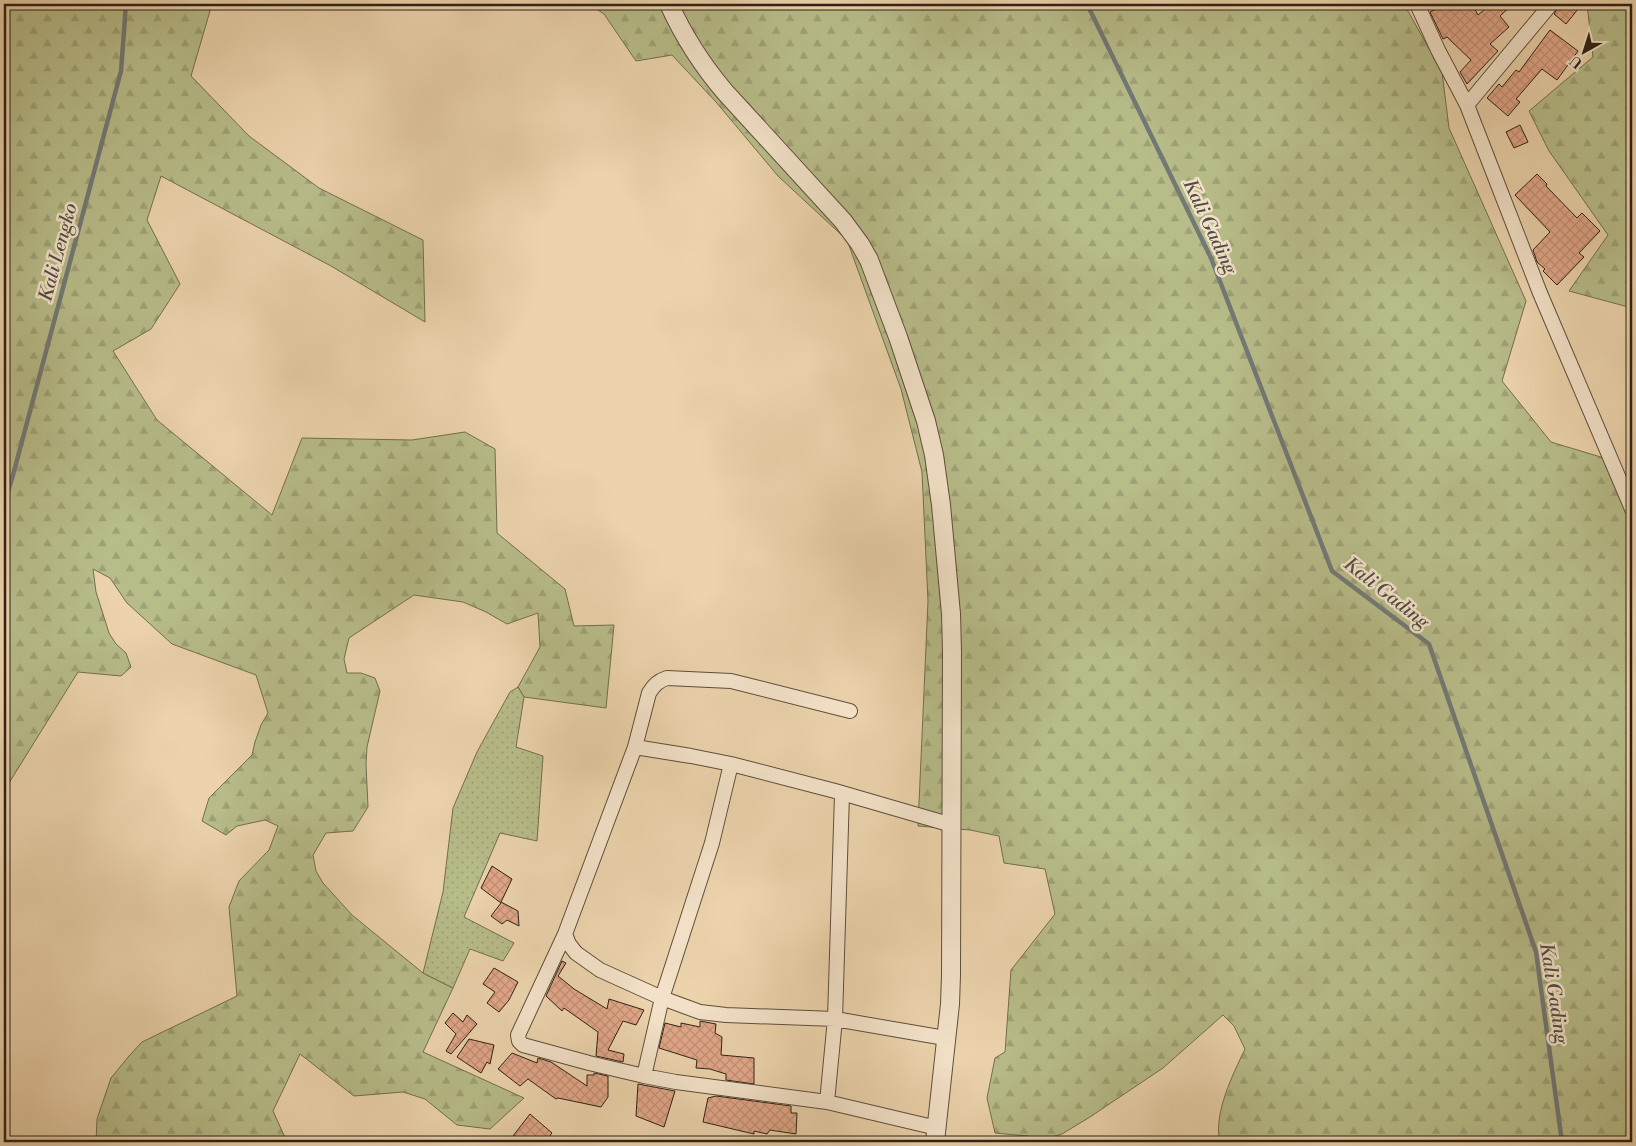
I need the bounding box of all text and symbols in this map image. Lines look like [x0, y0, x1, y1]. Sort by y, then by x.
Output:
north arrow [1558, 28, 1608, 78]
text: U [1566, 51, 1586, 72]
water label: Kali Gading [1178, 175, 1243, 279]
water label: Kali Lengko [33, 200, 83, 304]
water label: Kali Gading [1339, 552, 1435, 634]
water label: Kali Gading [1534, 941, 1574, 1047]

